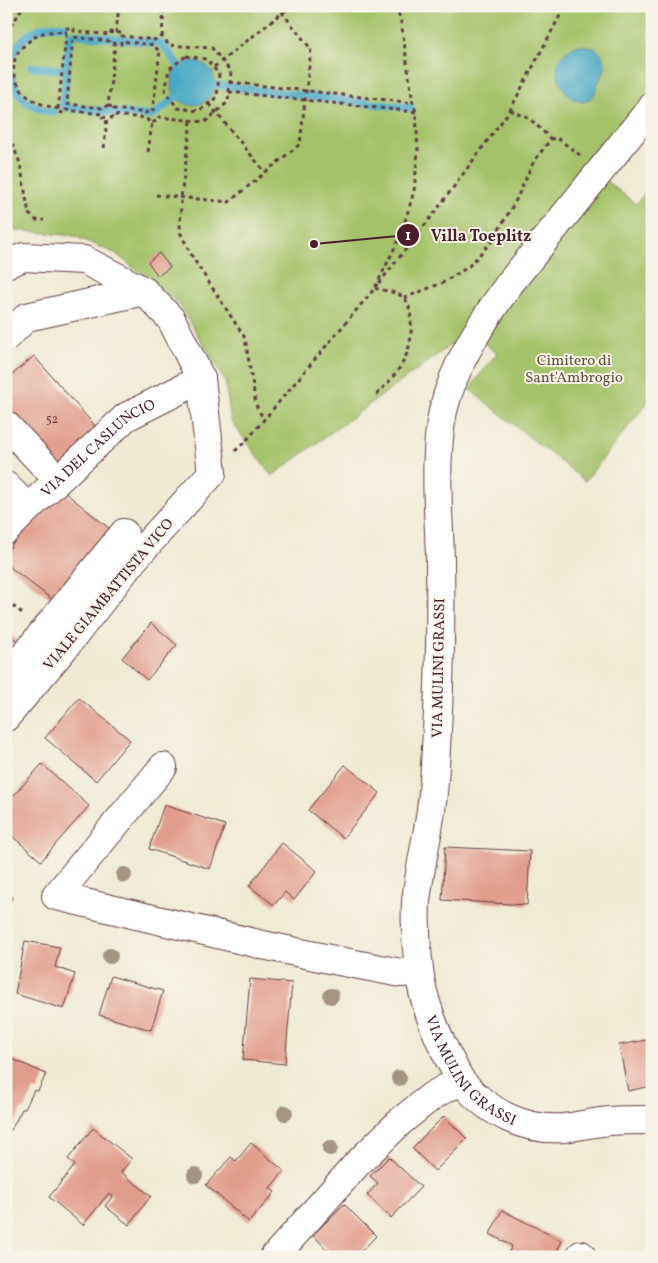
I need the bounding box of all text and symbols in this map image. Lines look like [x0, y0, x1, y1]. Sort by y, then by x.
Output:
callout: Villa Toeplitz [396, 220, 541, 251]
text: 1 [405, 226, 411, 247]
text: Villa Toeplitz [431, 226, 531, 248]
park label: Cimitero di Sant'Ambrogio [525, 351, 623, 389]
street label: VIA DEL CASLUNCIO [37, 395, 160, 503]
house number: 52 [46, 412, 58, 428]
street label: VIALE GIAMBATTISTA VICO [39, 514, 179, 676]
street label: VIA MULINI GRASSI [428, 598, 451, 738]
street label: VIA MULINI GRASSI [419, 1013, 519, 1132]

